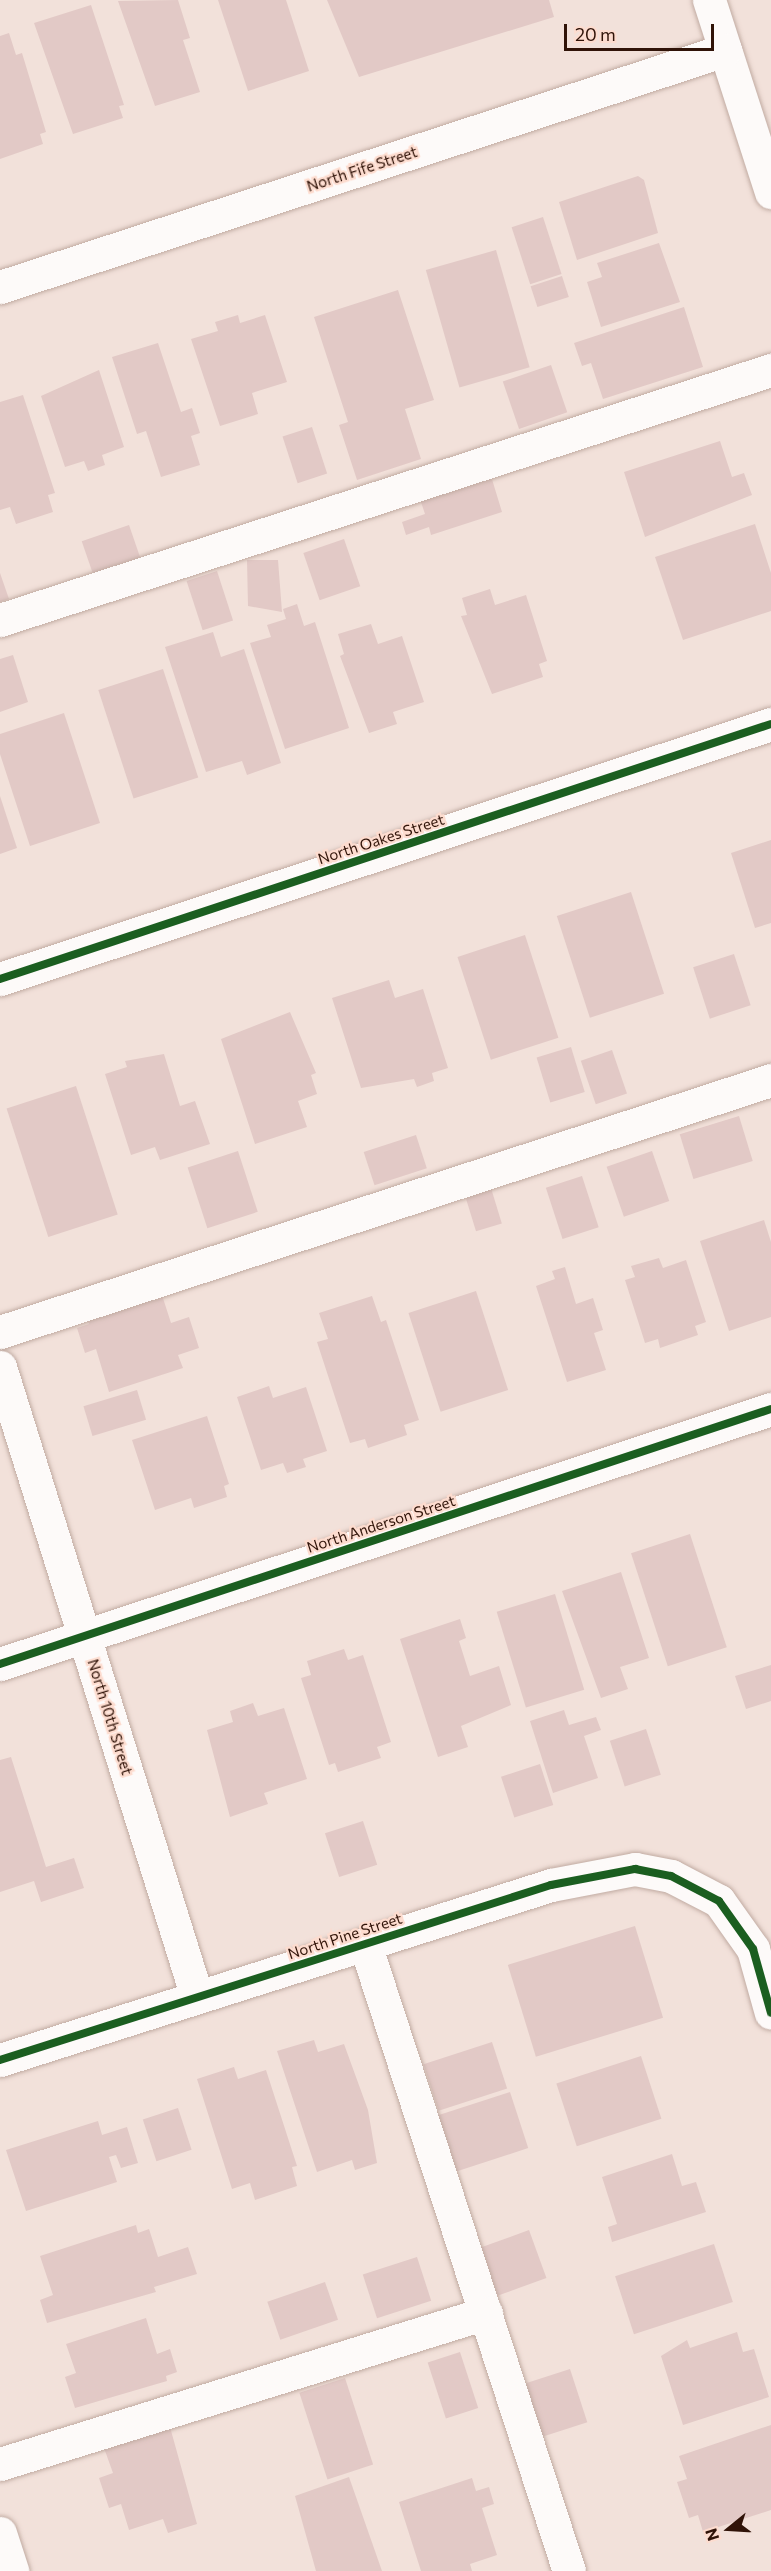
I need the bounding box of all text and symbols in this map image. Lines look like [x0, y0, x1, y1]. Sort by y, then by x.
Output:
scale bar [567, 12, 717, 50]
text: 20 m [575, 23, 616, 45]
street label: North Fife Street [304, 143, 420, 195]
street label: North Oakes Street [316, 810, 446, 868]
street label: North Anderson Street [305, 1492, 457, 1556]
street label: North 10th Street [84, 1657, 136, 1777]
street label: North Pine Street [286, 1909, 404, 1963]
north arrow [699, 2499, 759, 2559]
text: N [701, 2526, 722, 2543]

